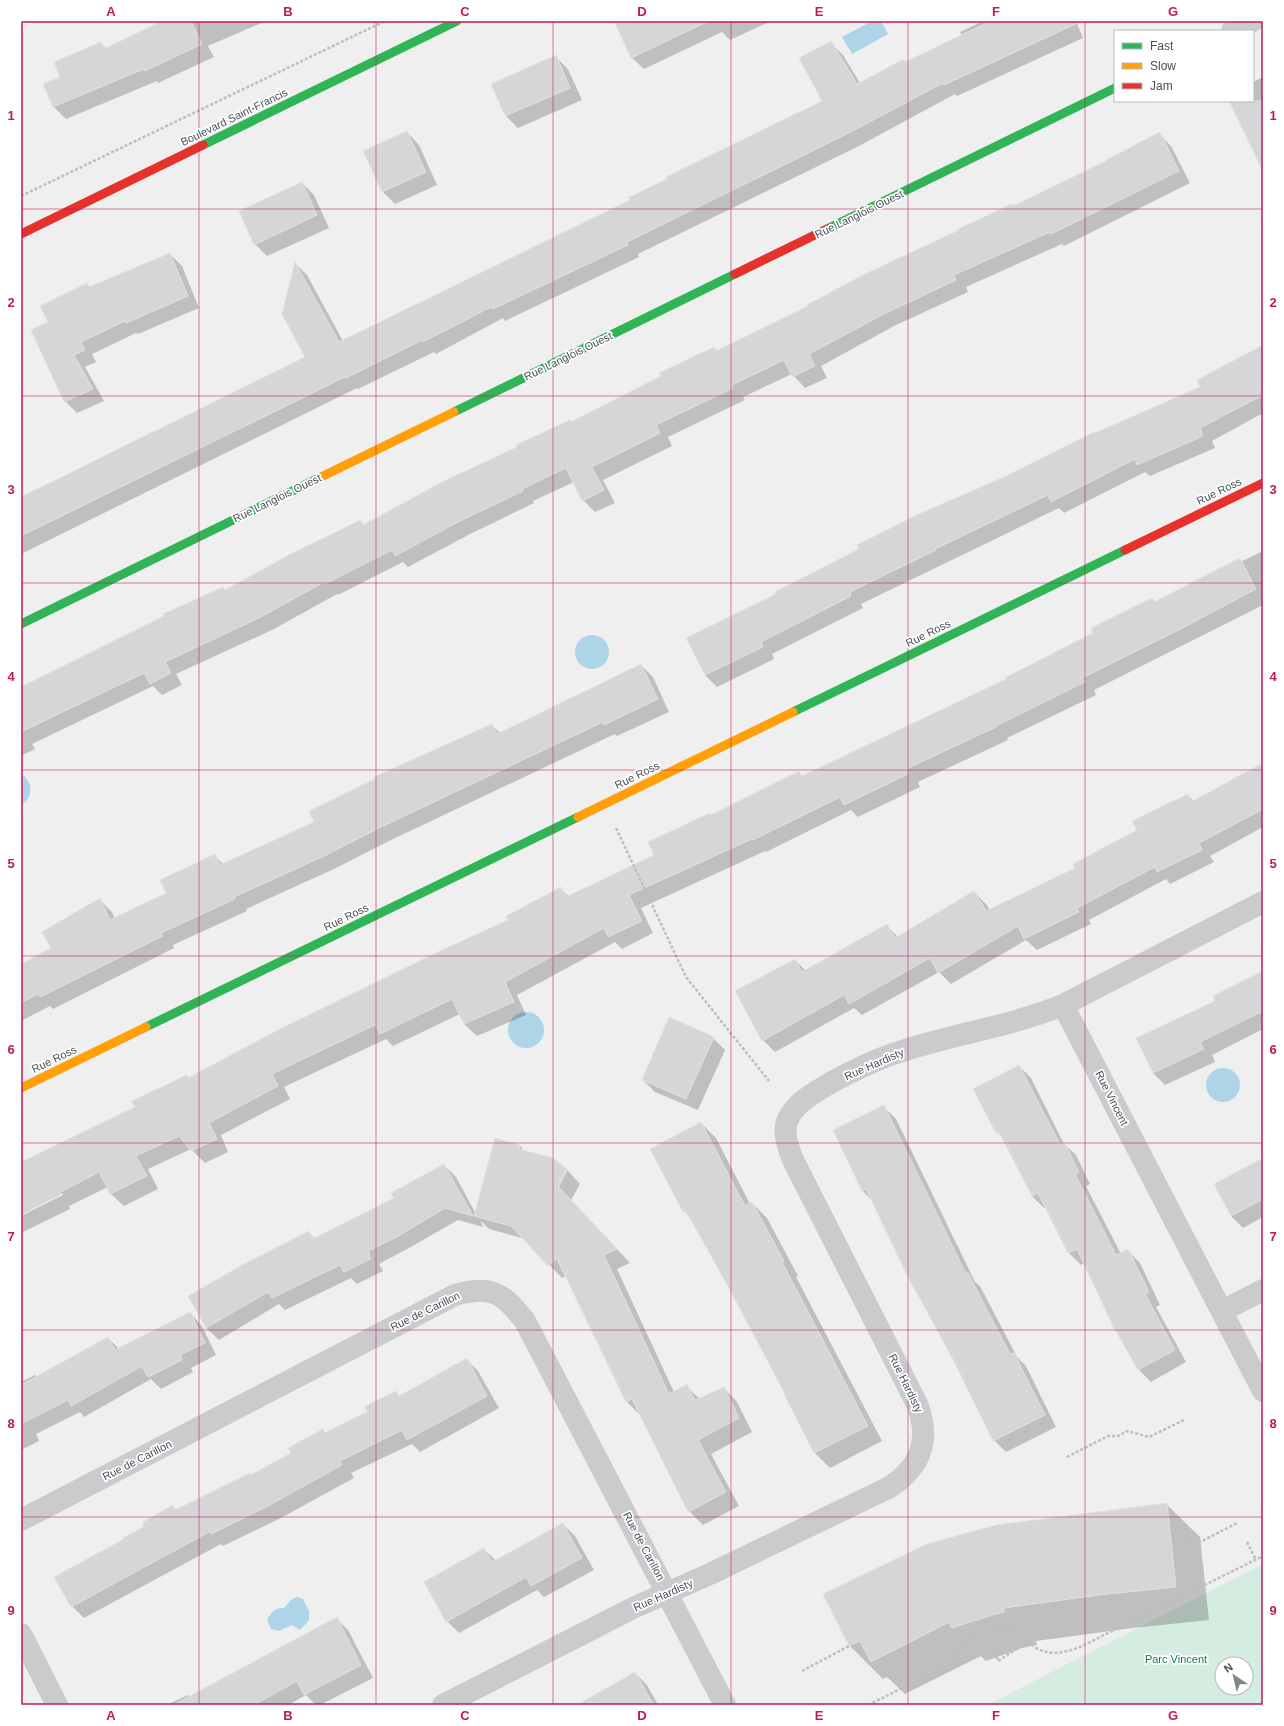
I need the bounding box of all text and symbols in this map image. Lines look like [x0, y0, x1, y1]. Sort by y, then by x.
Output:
text: A [106, 4, 116, 19]
text: B [283, 4, 293, 19]
text: C [460, 4, 470, 19]
text: D [637, 4, 647, 19]
text: E [815, 4, 824, 19]
text: F [992, 4, 1000, 19]
text: G [1168, 4, 1178, 19]
legend [1114, 30, 1254, 102]
text: Fast [1150, 39, 1174, 53]
text: Slow [1150, 59, 1176, 73]
text: Jam [1150, 79, 1173, 93]
street label: Boulevard Saint-Francis [179, 86, 290, 148]
text: 1 [7, 108, 15, 123]
text: 1 [1269, 108, 1277, 123]
street label: Rue Langlois Ouest [813, 187, 905, 241]
text: 2 [7, 295, 15, 310]
text: 2 [1269, 295, 1277, 310]
street label: Rue Langlois Ouest [522, 329, 614, 383]
street label: Rue Langlois Ouest [231, 471, 323, 525]
street label: Rue Ross [1195, 475, 1244, 507]
text: 3 [7, 482, 15, 497]
text: 3 [1269, 482, 1277, 497]
street label: Rue Ross [904, 617, 953, 649]
text: 4 [7, 669, 15, 684]
text: 4 [1269, 669, 1277, 684]
street label: Rue Ross [613, 759, 662, 791]
text: 5 [7, 856, 15, 871]
text: 5 [1269, 856, 1277, 871]
street label: Rue Ross [322, 901, 371, 933]
text: 6 [7, 1042, 15, 1057]
text: 6 [1269, 1042, 1277, 1057]
street label: Rue Ross [30, 1043, 79, 1075]
street label: Rue Hardisty [843, 1045, 906, 1082]
street label: Rue Vincent [1093, 1069, 1131, 1127]
text: 7 [7, 1229, 15, 1244]
text: 7 [1269, 1229, 1277, 1244]
street label: Rue de Carillon [388, 1289, 462, 1333]
street label: Rue Hardisty [887, 1352, 926, 1415]
text: 8 [7, 1416, 15, 1431]
text: 8 [1269, 1416, 1277, 1431]
street label: Rue de Carillon [100, 1437, 174, 1483]
street label: Rue de Carillon [621, 1510, 667, 1582]
street label: Rue Hardisty [632, 1576, 695, 1613]
text: 9 [7, 1603, 15, 1618]
text: 9 [1269, 1603, 1277, 1618]
park label: Parc Vincent [1145, 1653, 1207, 1665]
north arrow [1214, 1656, 1254, 1696]
text: N [1222, 1661, 1235, 1675]
text: A [106, 1708, 116, 1723]
text: B [283, 1708, 293, 1723]
text: C [460, 1708, 470, 1723]
text: D [637, 1708, 647, 1723]
text: E [815, 1708, 824, 1723]
text: F [992, 1708, 1000, 1723]
text: G [1168, 1708, 1178, 1723]

